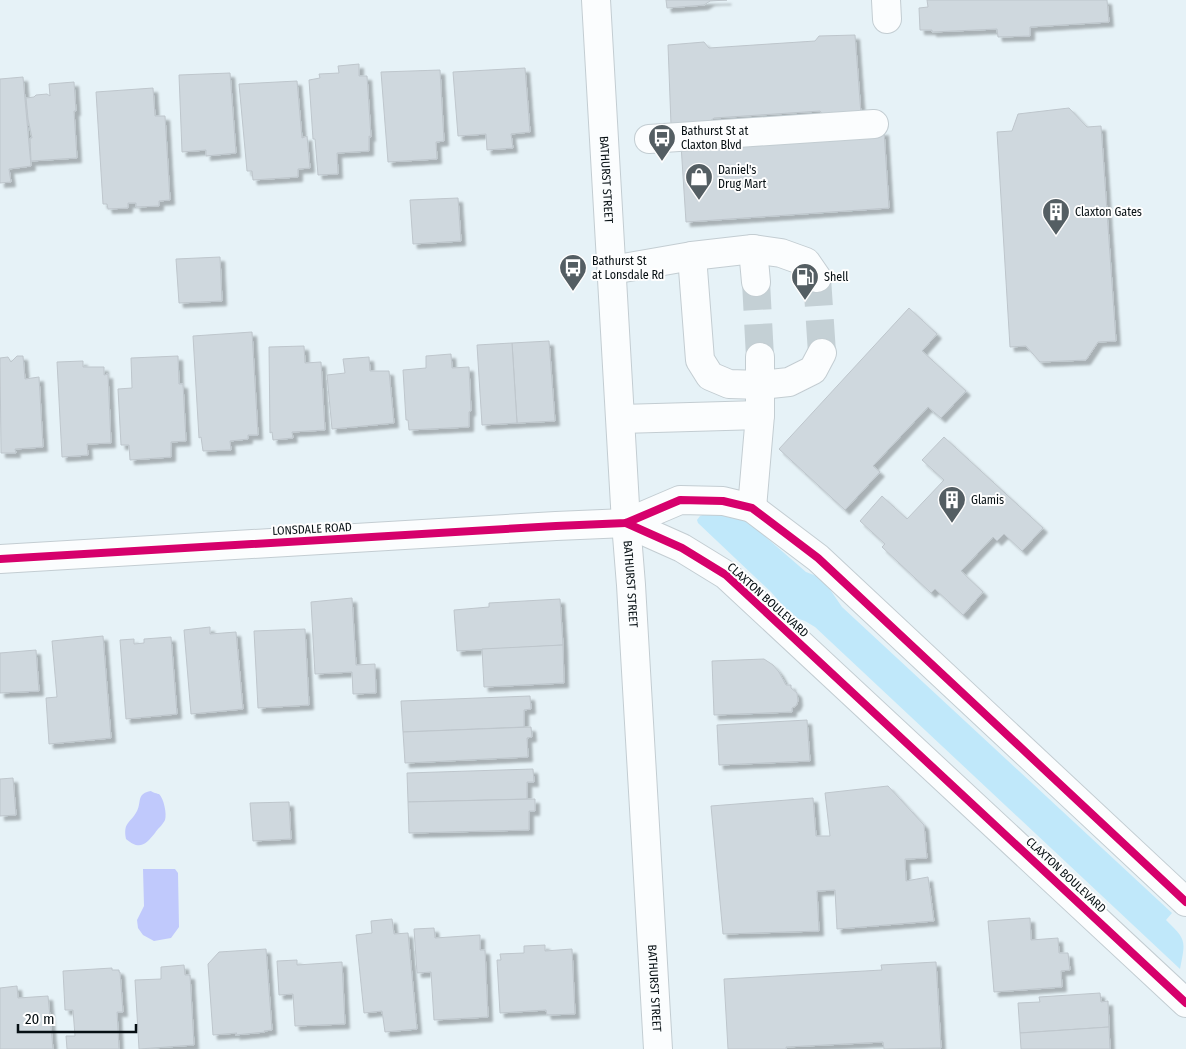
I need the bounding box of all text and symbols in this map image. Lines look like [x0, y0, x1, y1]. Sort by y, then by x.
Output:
bus stop icon: Bathurst St at Claxton Blvd [647, 123, 677, 162]
place label: Bathurst St at Claxton Blvd [681, 124, 748, 152]
street label: BATHURST STREET [597, 136, 616, 224]
shop icon: Daniel's Drug Mart [684, 162, 714, 201]
place label: Daniel's Drug Mart [718, 163, 766, 191]
building icon: Claxton Gates [1041, 197, 1071, 236]
place label: Claxton Gates [1075, 205, 1142, 219]
bus stop icon: Bathurst St at Lonsdale Rd [558, 253, 588, 292]
place label: Bathurst St at Lonsdale Rd [592, 254, 664, 282]
fuel station icon: Shell [790, 262, 820, 301]
place label: Shell [824, 270, 849, 284]
building icon: Glamis [937, 485, 967, 524]
place label: Glamis [971, 493, 1004, 507]
street label: LONSDALE ROAD [272, 520, 352, 538]
street label: BATHURST STREET [620, 540, 640, 628]
street label: CLAXTON BOULEVARD [725, 560, 811, 640]
street label: CLAXTON BOULEVARD [1023, 834, 1109, 916]
street label: BATHURST STREET [645, 944, 664, 1033]
scale bar [18, 1002, 135, 1034]
text: 20 m [25, 1010, 55, 1028]

